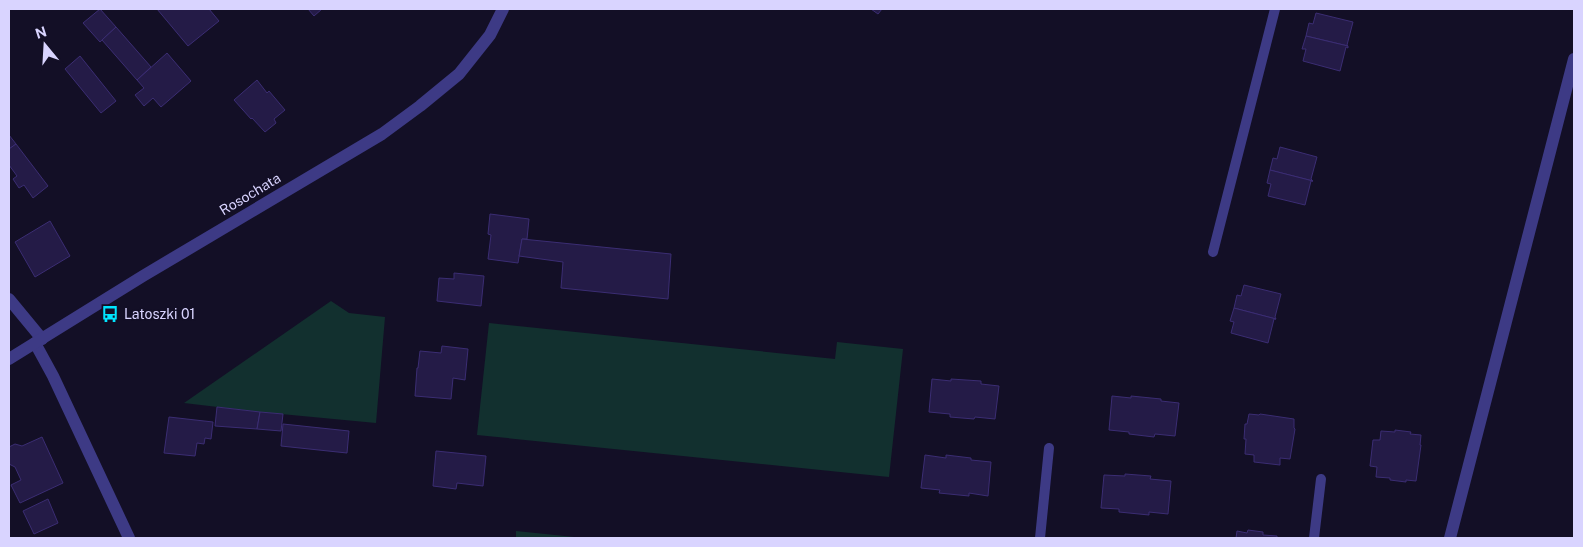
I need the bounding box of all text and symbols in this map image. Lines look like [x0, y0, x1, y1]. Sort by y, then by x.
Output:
north arrow [20, 20, 70, 70]
text: N [33, 23, 49, 42]
street label: Rosochata [217, 170, 283, 218]
bus stop icon: Latoszki 01 [100, 304, 120, 324]
place label: Latoszki 01 [124, 306, 195, 322]

